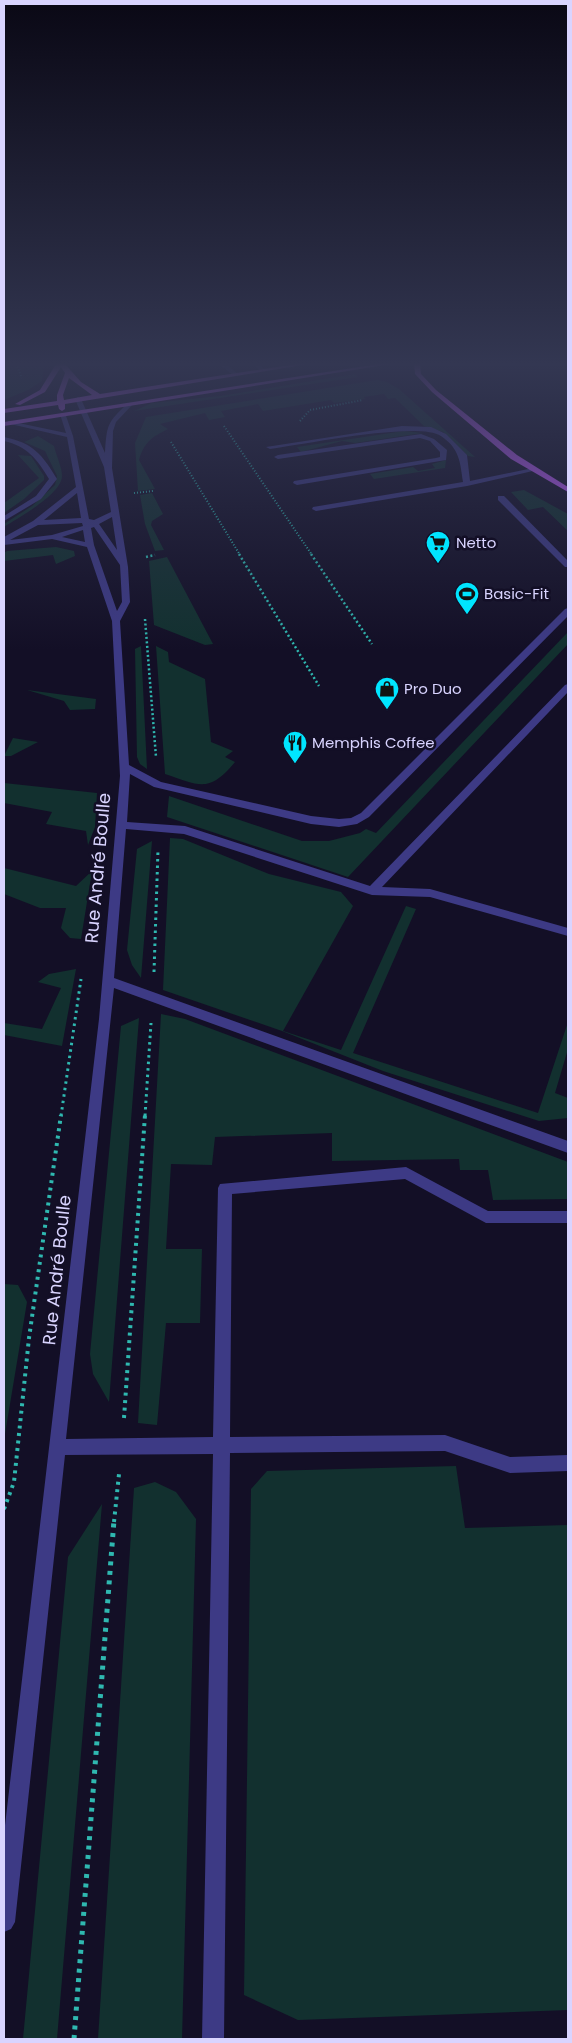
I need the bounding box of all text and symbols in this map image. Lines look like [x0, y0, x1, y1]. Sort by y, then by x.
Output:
supermarket icon: Netto [425, 530, 451, 564]
place label: Netto [456, 532, 496, 553]
sports icon: Basic-Fit [454, 581, 480, 615]
place label: Basic-Fit [484, 583, 549, 604]
shop icon: Pro Duo [374, 676, 400, 710]
place label: Pro Duo [404, 678, 462, 699]
restaurant icon: Memphis Coffee [282, 730, 308, 764]
place label: Memphis Coffee [312, 732, 435, 753]
street label: Rue André Boulle [78, 792, 117, 944]
street label: Rue André Boulle [36, 1194, 77, 1346]

